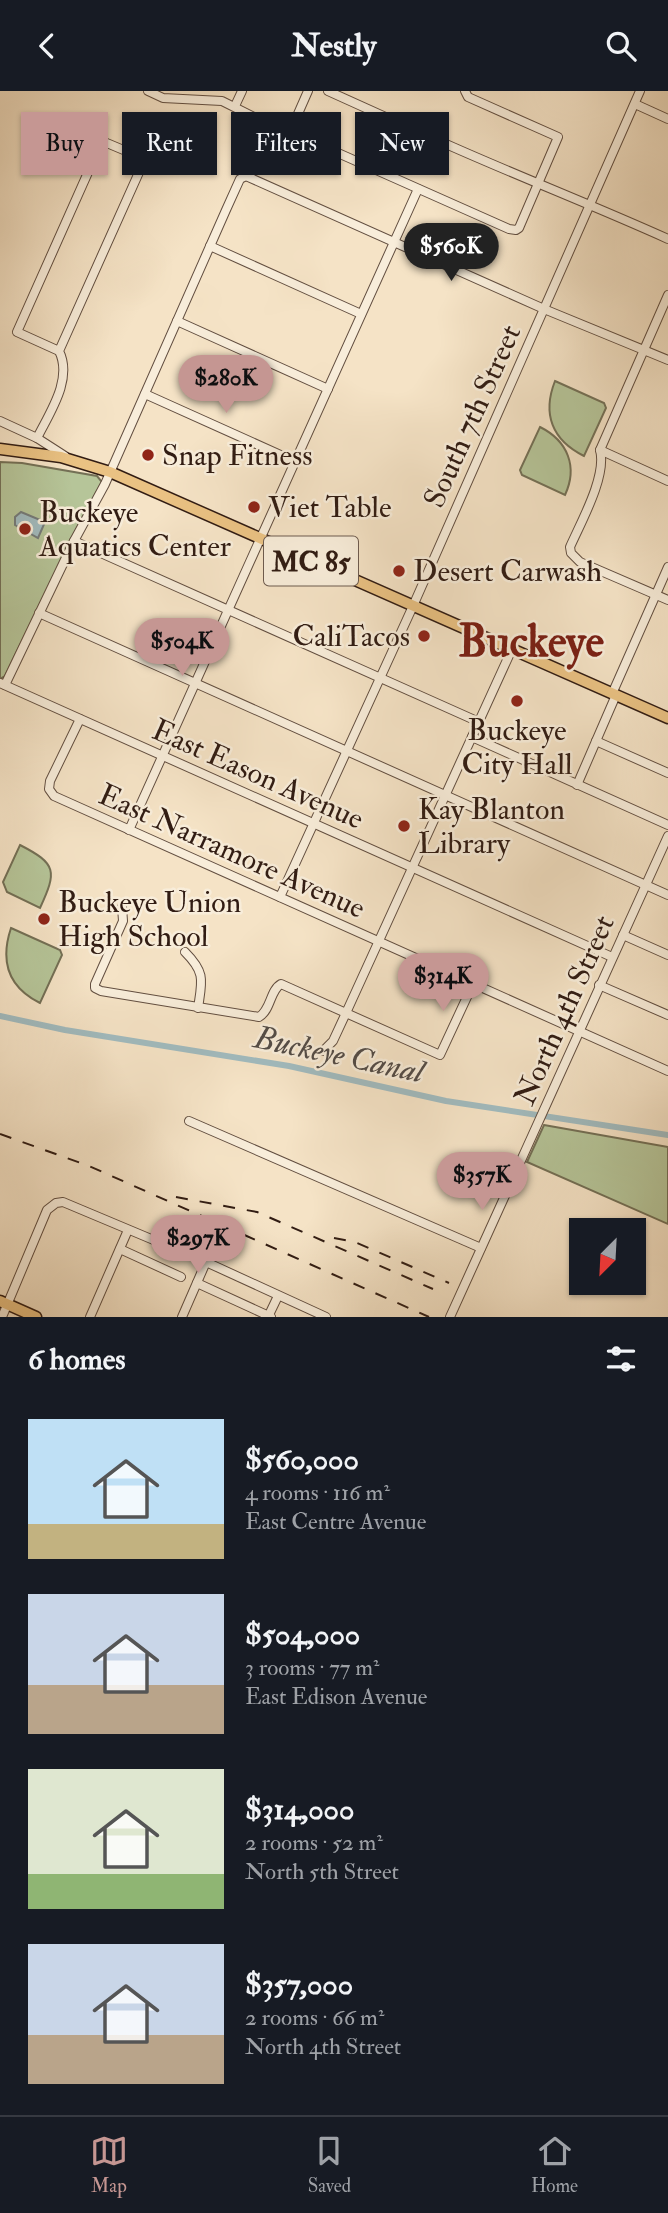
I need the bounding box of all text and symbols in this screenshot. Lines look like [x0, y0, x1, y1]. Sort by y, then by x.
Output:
text: Nestly [292, 26, 376, 66]
icon: back [28, 27, 66, 65]
icon: search [602, 27, 640, 65]
chip: Buy [21, 112, 108, 175]
chip: Rent [122, 112, 217, 175]
chip: Filters [231, 112, 341, 175]
chip: New [355, 112, 449, 175]
pin: $560K [402, 223, 500, 283]
text: $560K [420, 231, 482, 260]
street label: South 7th Street [416, 319, 529, 513]
pin: $280K [177, 355, 275, 415]
text: $280K [194, 363, 258, 392]
place label: Snap Fitness [162, 437, 313, 474]
marker: Snap Fitness [140, 447, 156, 463]
place label: Viet Table [268, 489, 391, 526]
place label: Buckeye Aquatics Center [38, 494, 231, 565]
marker: Viet Table [246, 499, 262, 515]
marker: Buckeye Aquatics Center [17, 521, 33, 537]
road number: MC 85 [264, 537, 358, 585]
place label: Desert Carwash [413, 553, 602, 590]
marker: Desert Carwash [391, 563, 407, 579]
district label: Buckeye [458, 615, 604, 670]
place label: CaliTacos [293, 618, 410, 655]
pin: $504K [133, 619, 231, 678]
text: $504K [150, 626, 214, 655]
marker: CaliTacos [416, 628, 432, 644]
marker: Buckeye City Hall [509, 693, 525, 709]
street label: East Eason Avenue [146, 711, 369, 838]
place label: Buckeye City Hall [461, 712, 573, 783]
street label: East Narramore Avenue [93, 776, 371, 927]
place label: Kay Blanton Library [418, 791, 565, 862]
marker: Kay Blanton Library [396, 818, 412, 834]
place label: Buckeye Union High School [58, 884, 241, 955]
street label: North 4th Street [506, 909, 623, 1111]
marker: Buckeye Union High School [36, 911, 52, 927]
pin: $314K [394, 953, 492, 1013]
text: $314K [414, 961, 472, 990]
water label: Buckeye Canal [248, 1017, 430, 1093]
pin: $357K [433, 1153, 531, 1212]
text: $357K [453, 1160, 511, 1189]
pin: $297K [149, 1215, 247, 1275]
north arrow [569, 1218, 646, 1295]
map controls [569, 1218, 646, 1295]
text: $297K [166, 1223, 230, 1252]
icon: filters [602, 1340, 640, 1378]
text: 6 homes [28, 1341, 126, 1378]
text: $560,000 [245, 1441, 359, 1478]
icon: home [84, 1447, 168, 1531]
text: 4 rooms · 116 m² [245, 1478, 390, 1507]
text: East Centre Avenue [245, 1507, 426, 1536]
text: $504,000 [245, 1616, 360, 1653]
icon: home [84, 1622, 168, 1706]
text: 3 rooms · 77 m² [245, 1653, 380, 1682]
text: East Edison Avenue [245, 1682, 427, 1711]
text: $314,000 [245, 1791, 354, 1828]
icon: home [84, 1797, 168, 1881]
text: 2 rooms · 52 m² [245, 1828, 383, 1857]
text: North 5th Street [245, 1857, 399, 1886]
text: $357,000 [245, 1966, 353, 2003]
icon: home [84, 1972, 168, 2056]
text: 2 rooms · 66 m² [245, 2003, 384, 2032]
text: North 4th Street [245, 2032, 401, 2061]
tab: Map [90, 2132, 128, 2198]
tab: Saved [308, 2132, 351, 2198]
tab: Home [531, 2132, 578, 2198]

